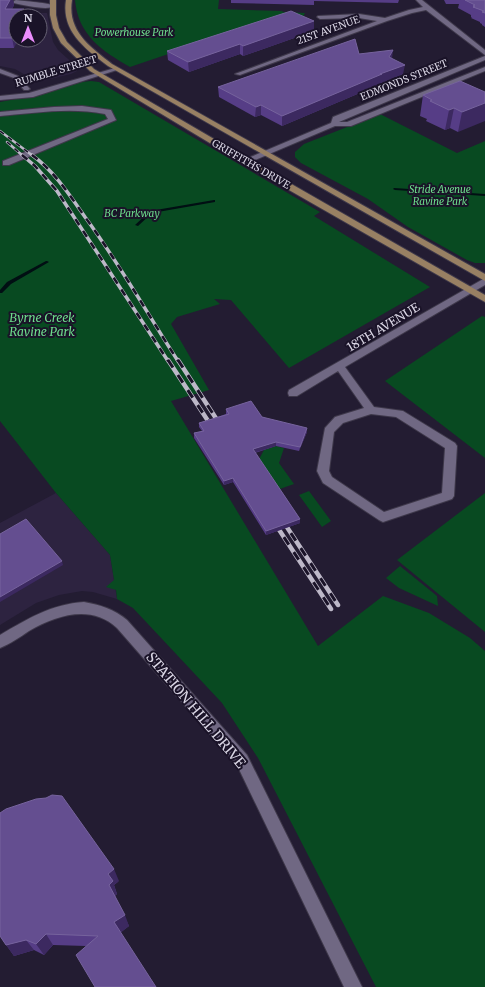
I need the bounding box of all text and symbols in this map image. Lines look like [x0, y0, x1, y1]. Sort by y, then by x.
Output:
north arrow [8, 8, 48, 48]
text: N [24, 11, 33, 25]
street label: 21ST AVENUE [295, 12, 362, 47]
park label: Powerhouse Park [95, 26, 174, 39]
street label: RUMBLE STREET [14, 52, 98, 90]
street label: EDMONDS STREET [358, 56, 450, 104]
street label: GRIFFITHS DRIVE [210, 136, 293, 192]
park label: Stride Avenue Ravine Park [409, 183, 471, 208]
park label: BC Parkway [104, 207, 160, 220]
street label: 18TH AVENUE [344, 299, 422, 355]
park label: Byrne Creek Ravine Park [9, 310, 75, 339]
street label: STATION HILL DRIVE [142, 648, 250, 772]

